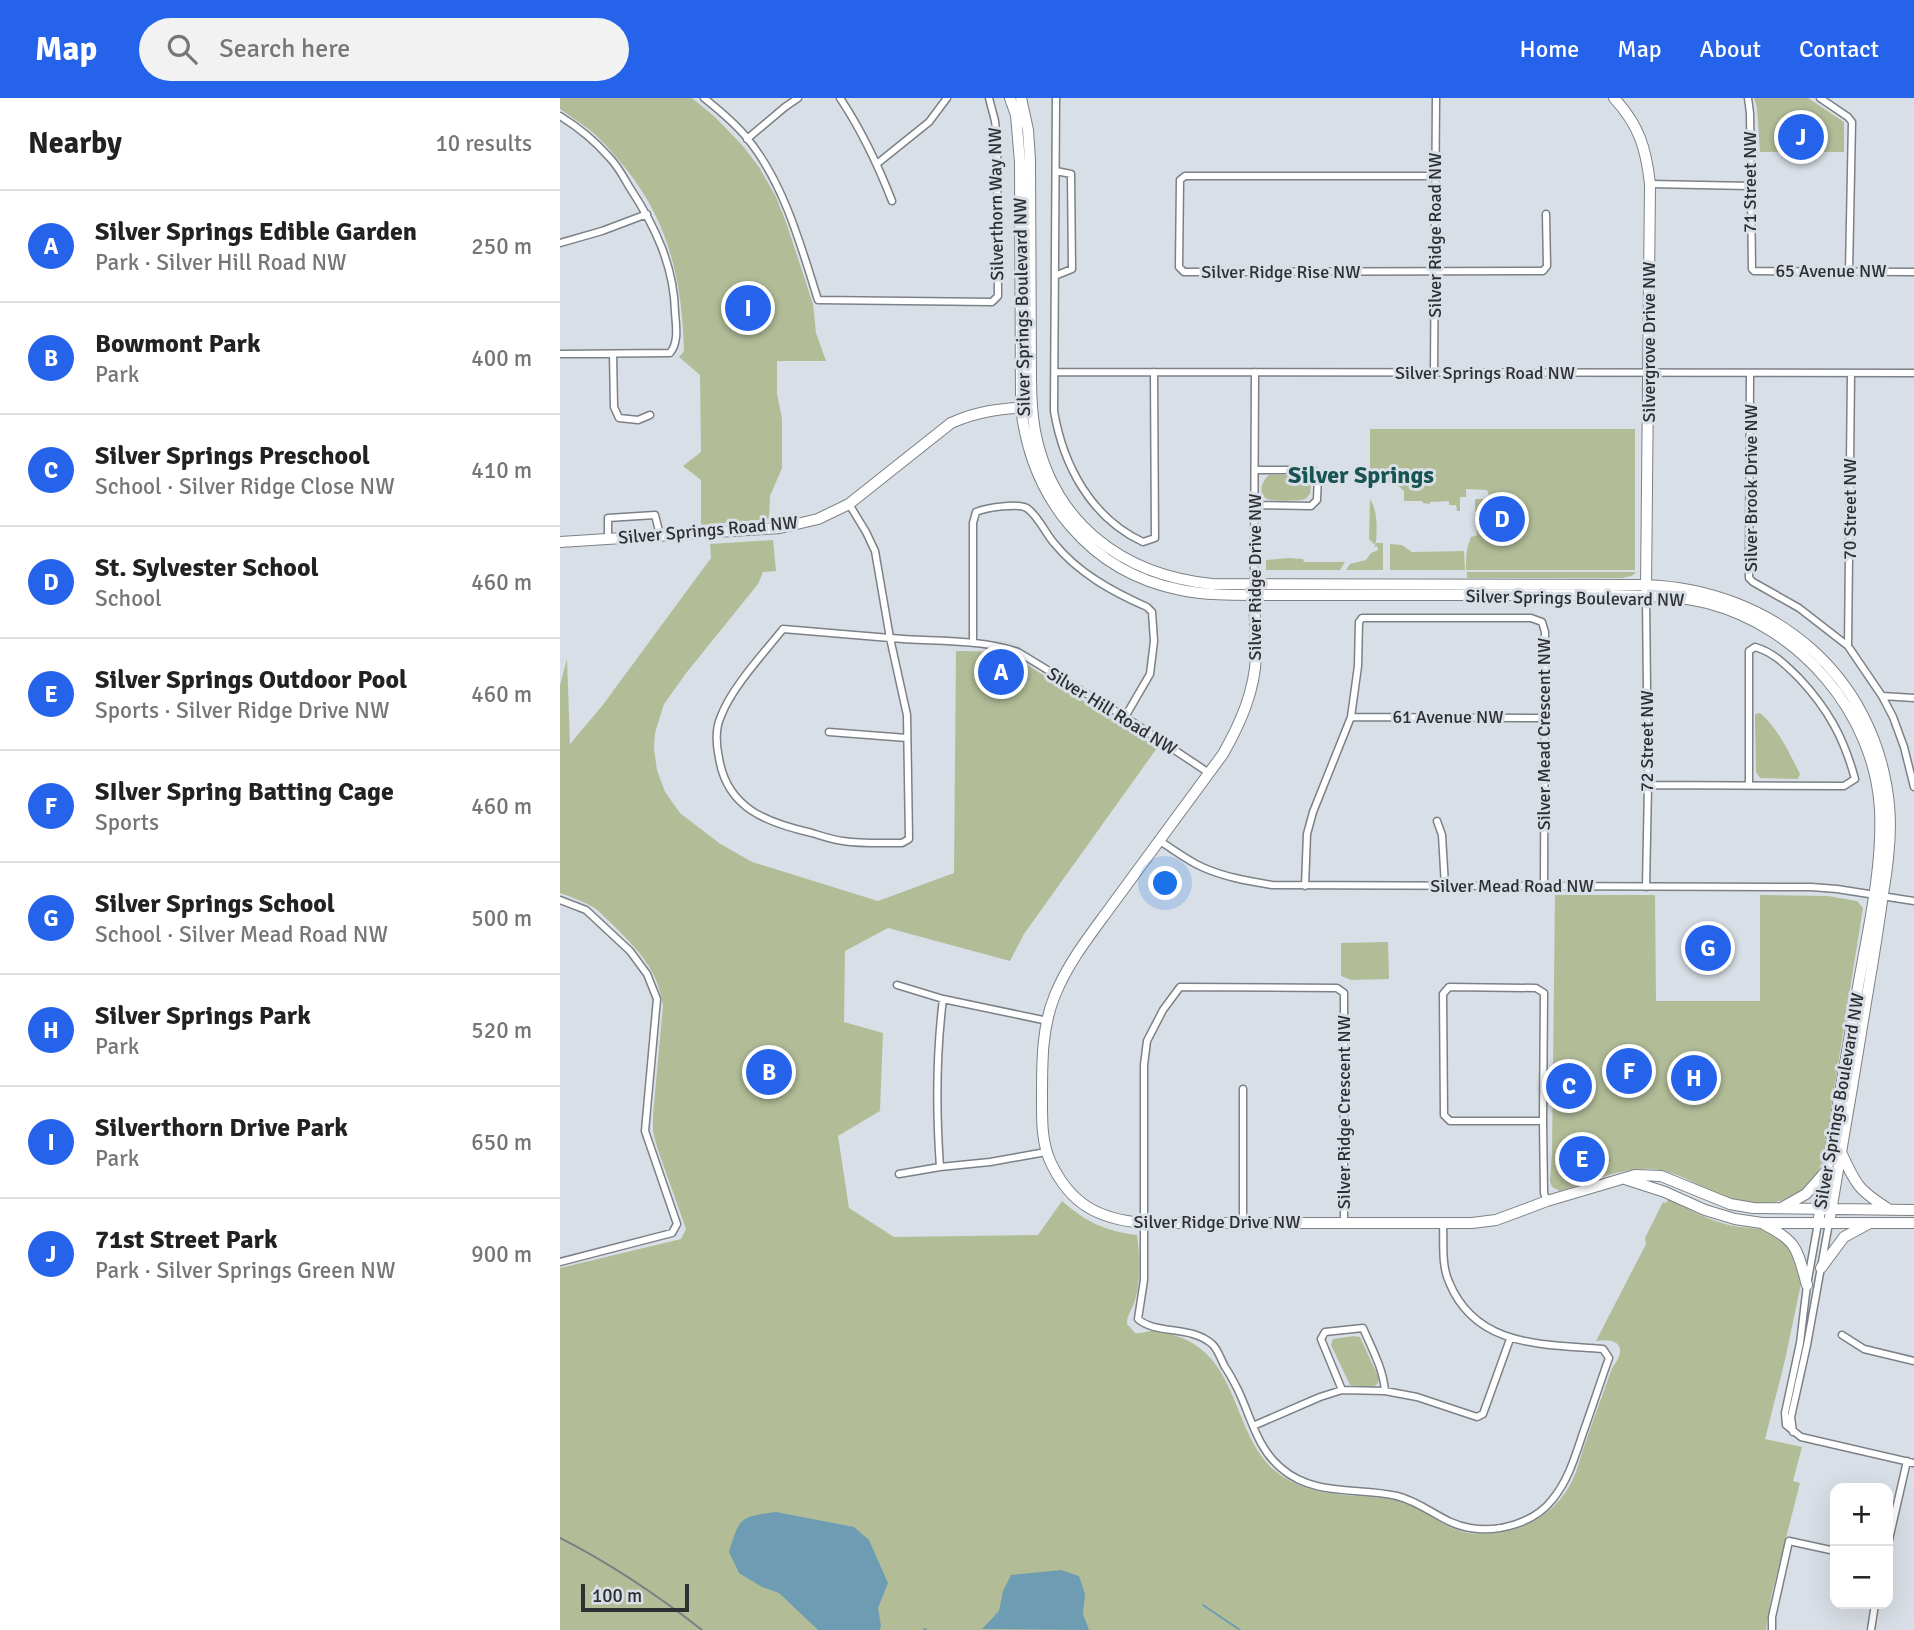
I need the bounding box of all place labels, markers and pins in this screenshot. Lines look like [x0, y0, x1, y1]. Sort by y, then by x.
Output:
pin: J [1778, 111, 1824, 163]
pin: I [725, 282, 771, 334]
pin: D [1479, 493, 1525, 545]
pin: A [978, 646, 1024, 698]
pin: G [1685, 922, 1731, 974]
pin: F [1606, 1045, 1652, 1097]
pin: B [746, 1046, 792, 1098]
pin: H [1671, 1052, 1717, 1104]
pin: C [1546, 1060, 1592, 1112]
pin: E [1559, 1133, 1605, 1185]

